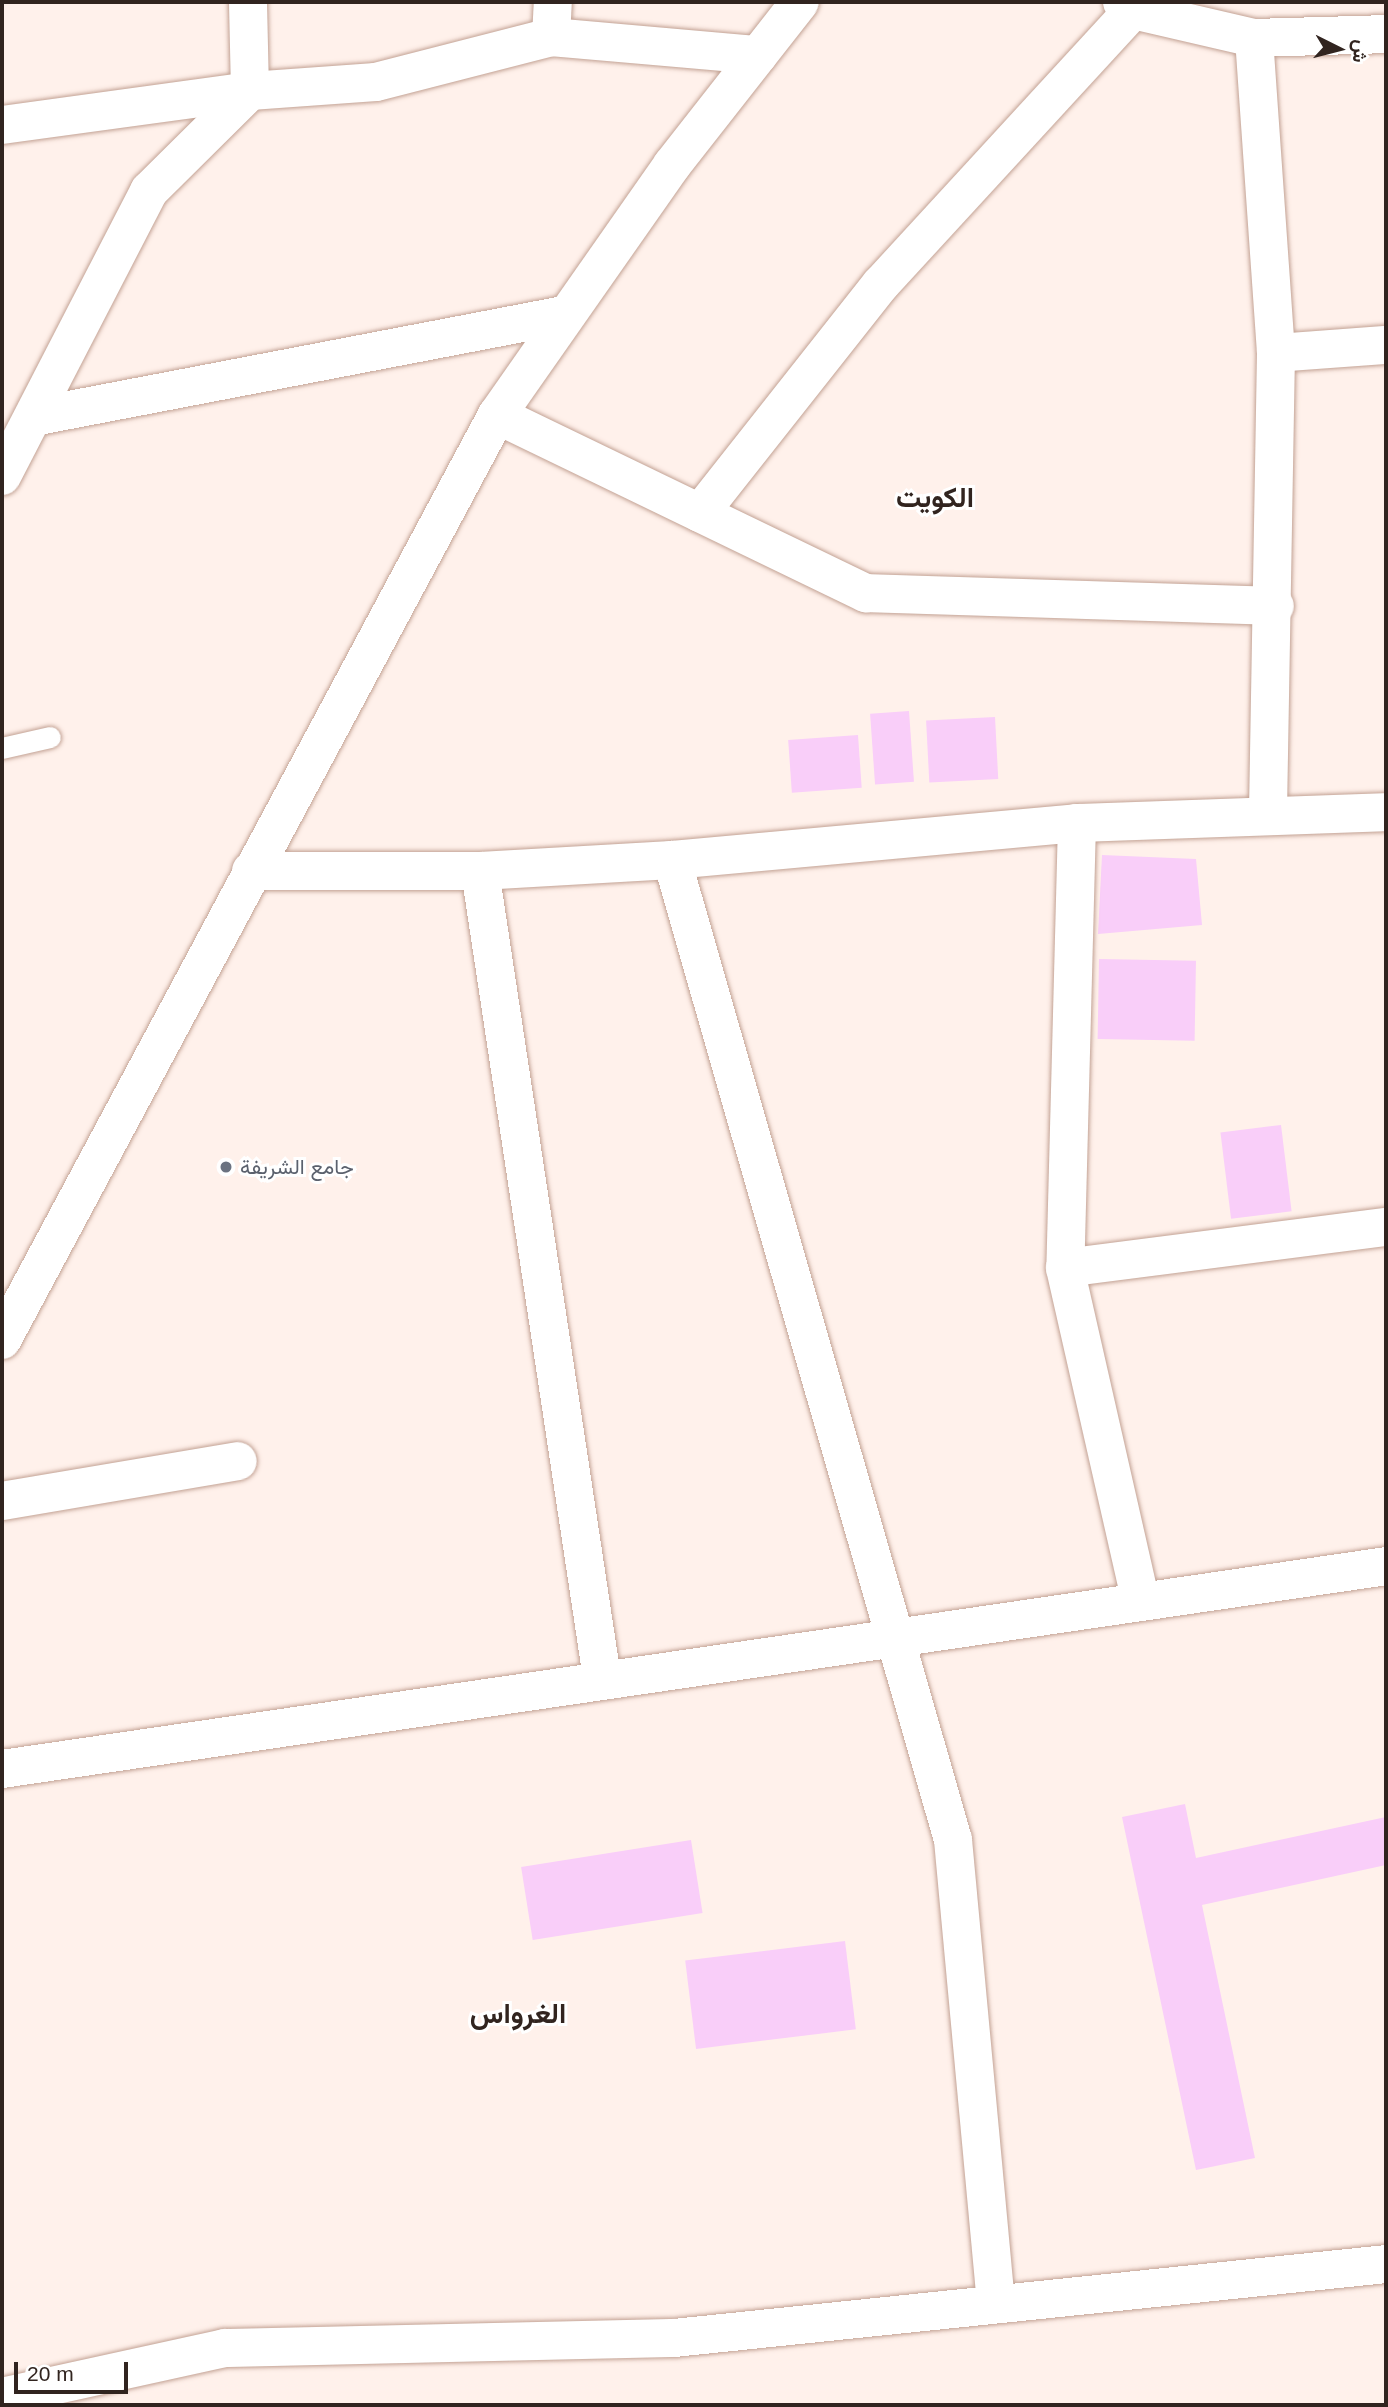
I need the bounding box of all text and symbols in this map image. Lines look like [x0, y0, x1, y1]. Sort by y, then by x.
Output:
north arrow [1304, 14, 1374, 84]
text: ش [1349, 39, 1372, 64]
district label: الكويت [896, 481, 974, 515]
place label: جامع الشريفة [240, 1154, 354, 1180]
marker: جامع الشريفة [218, 1159, 234, 1175]
district label: الغرواس [470, 1997, 566, 2031]
scale bar [18, 2348, 131, 2392]
text: 20 m [27, 2362, 74, 2385]

